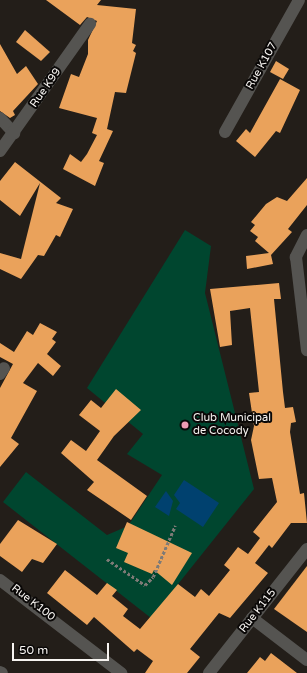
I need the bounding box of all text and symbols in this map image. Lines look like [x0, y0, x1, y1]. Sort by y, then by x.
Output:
street label: Rue K107 [244, 40, 280, 92]
street label: Rue K99 [28, 66, 64, 110]
place label: Club Municipal de Cocody [193, 412, 271, 438]
marker: Club Municipal de Cocody [180, 420, 190, 430]
street label: Rue K100 [9, 582, 57, 624]
street label: Rue K115 [237, 587, 279, 635]
scale bar [14, 635, 111, 661]
text: 50 m [19, 643, 48, 657]

